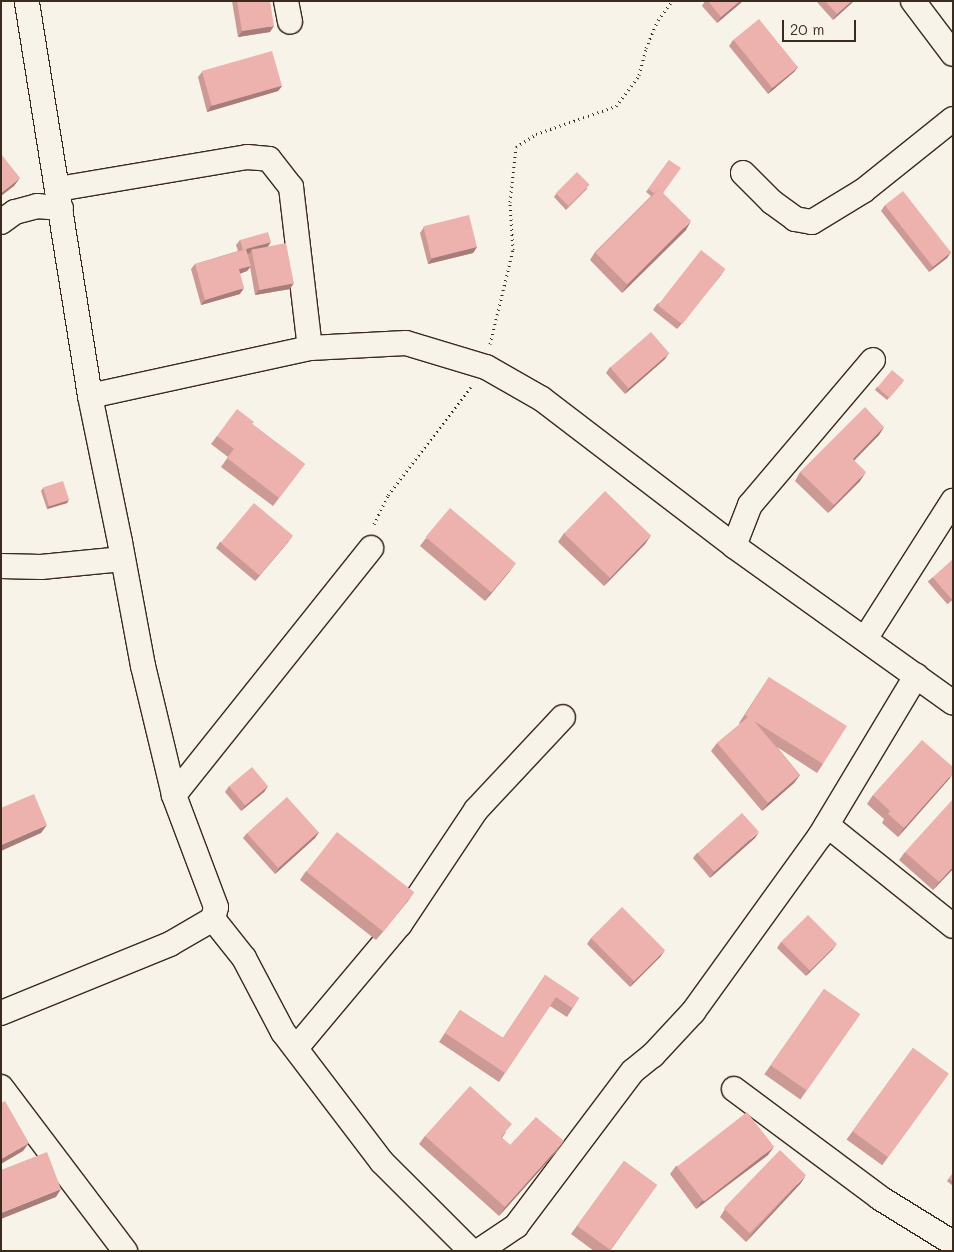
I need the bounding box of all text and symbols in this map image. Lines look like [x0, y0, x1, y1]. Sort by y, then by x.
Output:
scale bar [784, 10, 858, 42]
text: 20 m [790, 19, 824, 39]

